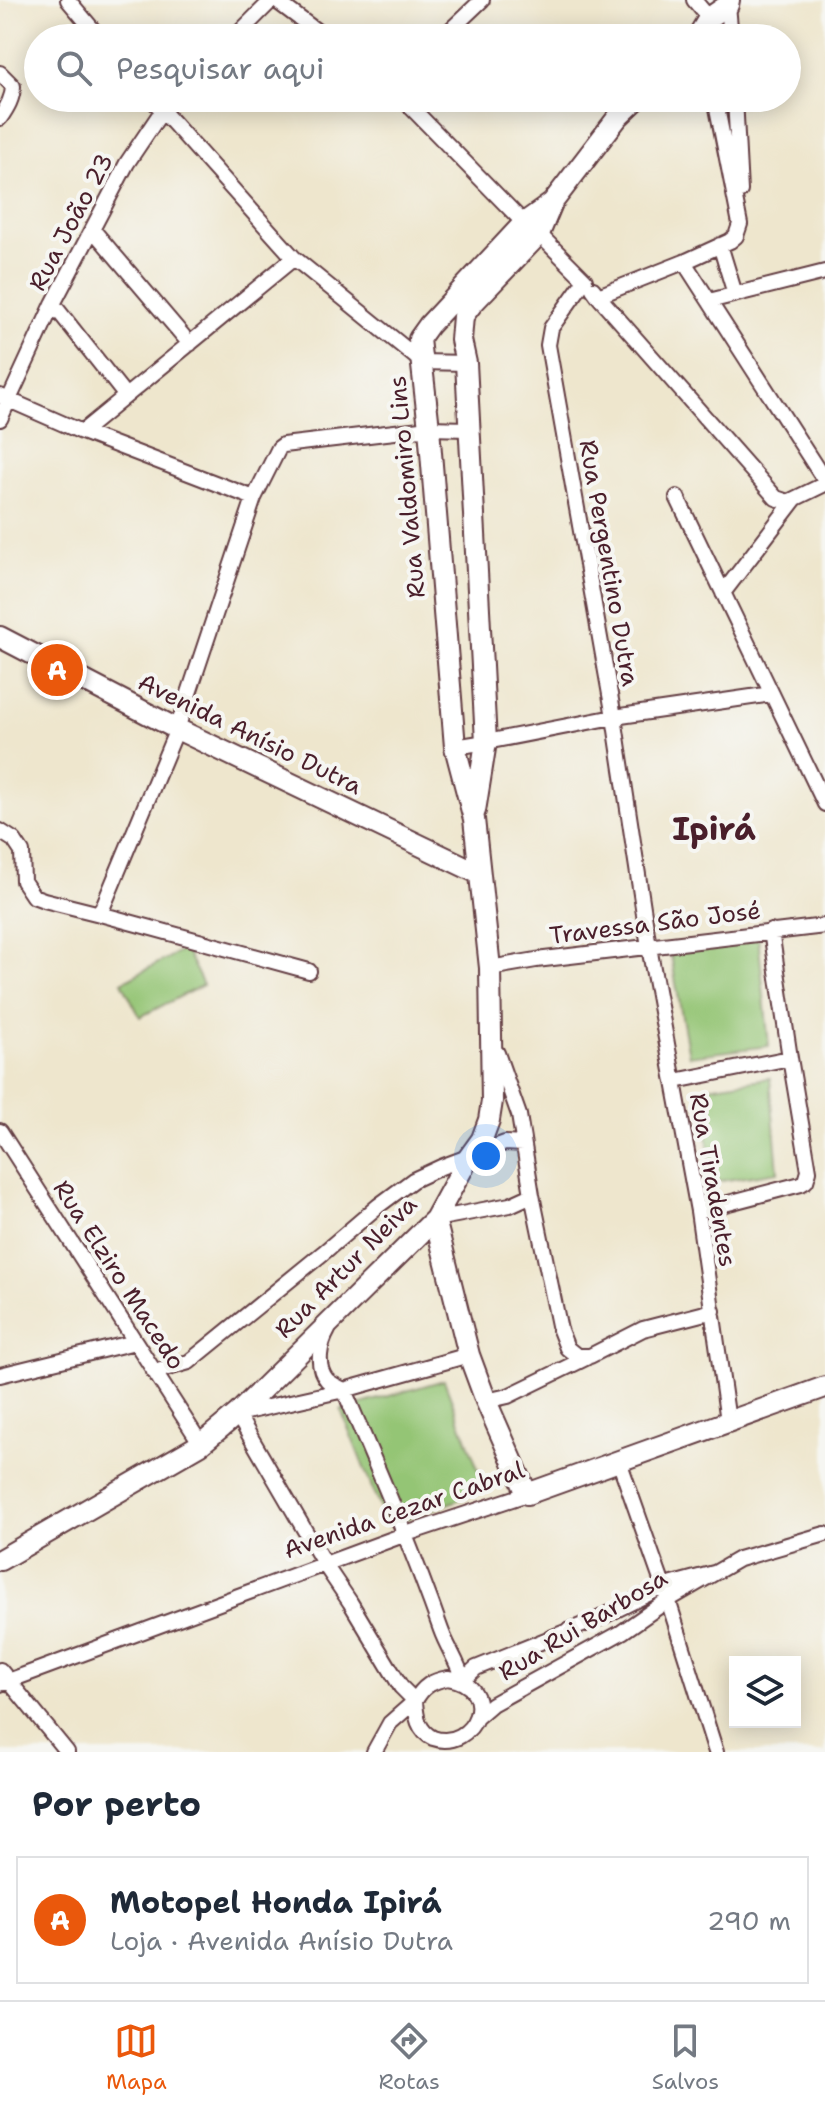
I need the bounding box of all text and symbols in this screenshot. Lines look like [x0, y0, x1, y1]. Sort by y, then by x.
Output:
search box [24, 24, 801, 112]
icon: search [52, 46, 96, 90]
text: Pesquisar aqui [116, 48, 325, 89]
street label: Rua João 23 [21, 148, 121, 296]
street label: Rua Valdomiro Lins [381, 374, 433, 600]
street label: Rua Pergentino Dutra [572, 437, 646, 689]
pin: A [31, 640, 83, 700]
street label: Avenida Anísio Dutra [133, 666, 367, 802]
district label: Ipirá [672, 807, 756, 850]
street label: Travessa São José [548, 894, 762, 952]
street label: Rua Tiradentes [682, 1091, 744, 1269]
your location [466, 1136, 506, 1176]
street label: Rua Elziro Macedo [46, 1174, 192, 1376]
street label: Rua Artur Neiva [268, 1189, 424, 1345]
street label: Avenida Cezar Cabral [279, 1454, 529, 1566]
street label: Rua Rui Barbosa [493, 1562, 673, 1688]
map controls [729, 1656, 801, 1728]
button: layers [729, 1656, 801, 1728]
text: Por perto [32, 1781, 201, 1827]
text: Motopel Honda Ipirá [110, 1882, 442, 1923]
text: A [50, 1903, 70, 1938]
text: 290 m [707, 1903, 791, 1938]
text: Loja · Avenida Anísio Dutra [110, 1923, 453, 1958]
tab: Mapa [106, 2019, 167, 2096]
tab: Rotas [379, 2019, 440, 2096]
tab: Salvos [652, 2019, 719, 2096]

